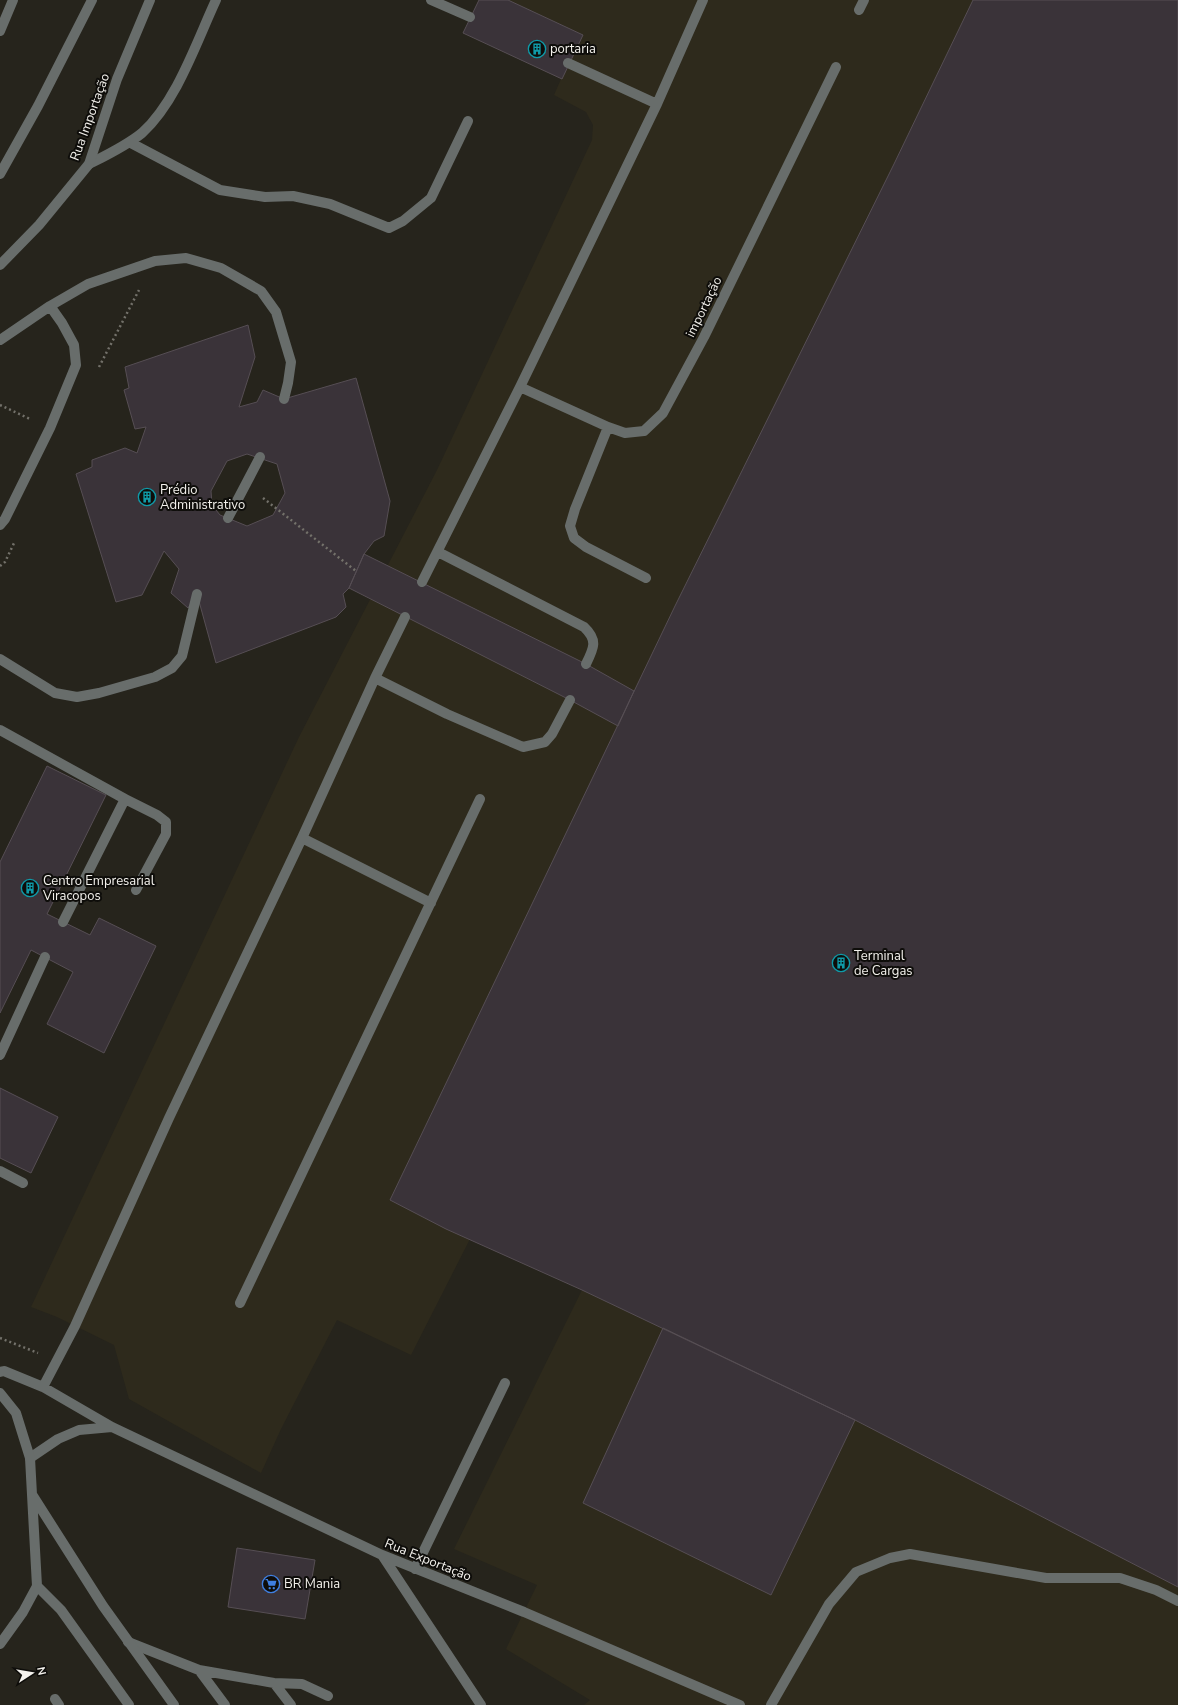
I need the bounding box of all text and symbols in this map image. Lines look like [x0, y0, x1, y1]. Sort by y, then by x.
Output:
building icon: portaria [527, 39, 547, 59]
place label: portaria [550, 40, 596, 58]
street label: Rua Importação [66, 71, 114, 163]
street label: importação [682, 274, 726, 340]
place label: Prédio Administrativo [160, 481, 245, 514]
building icon: Prédio Administrativo [137, 487, 157, 507]
place label: Centro Empresarial Viracopos [42, 872, 155, 905]
building icon: Centro Empresarial Viracopos [20, 878, 40, 898]
place label: Terminal de Cargas [854, 947, 913, 980]
building icon: Terminal de Cargas [831, 953, 851, 973]
street label: Rua Exportação [382, 1534, 474, 1586]
supermarket icon: BR Mania [261, 1574, 281, 1594]
place label: BR Mania [284, 1575, 340, 1593]
north arrow [12, 1653, 52, 1693]
text: N [33, 1665, 49, 1677]

